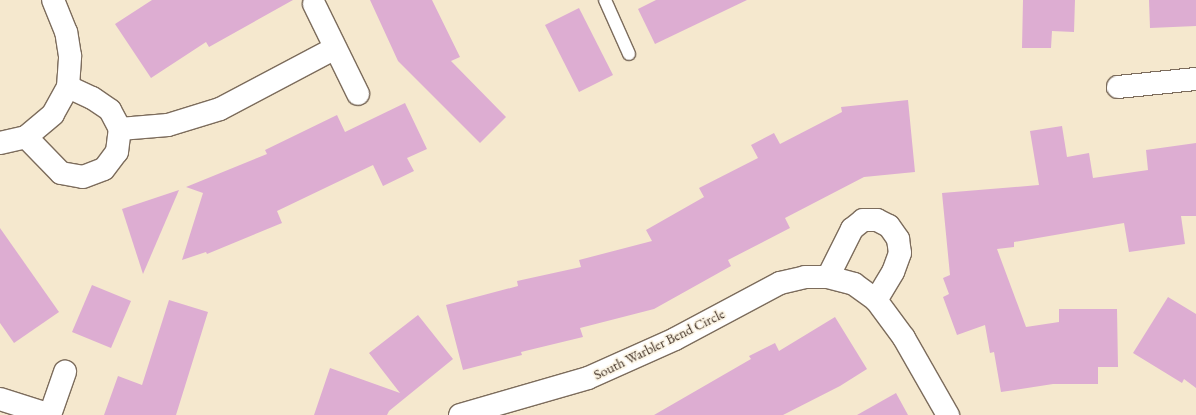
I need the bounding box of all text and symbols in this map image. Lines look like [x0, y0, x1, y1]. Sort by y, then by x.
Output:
street label: South Warbler Bend Circle [591, 305, 727, 383]

